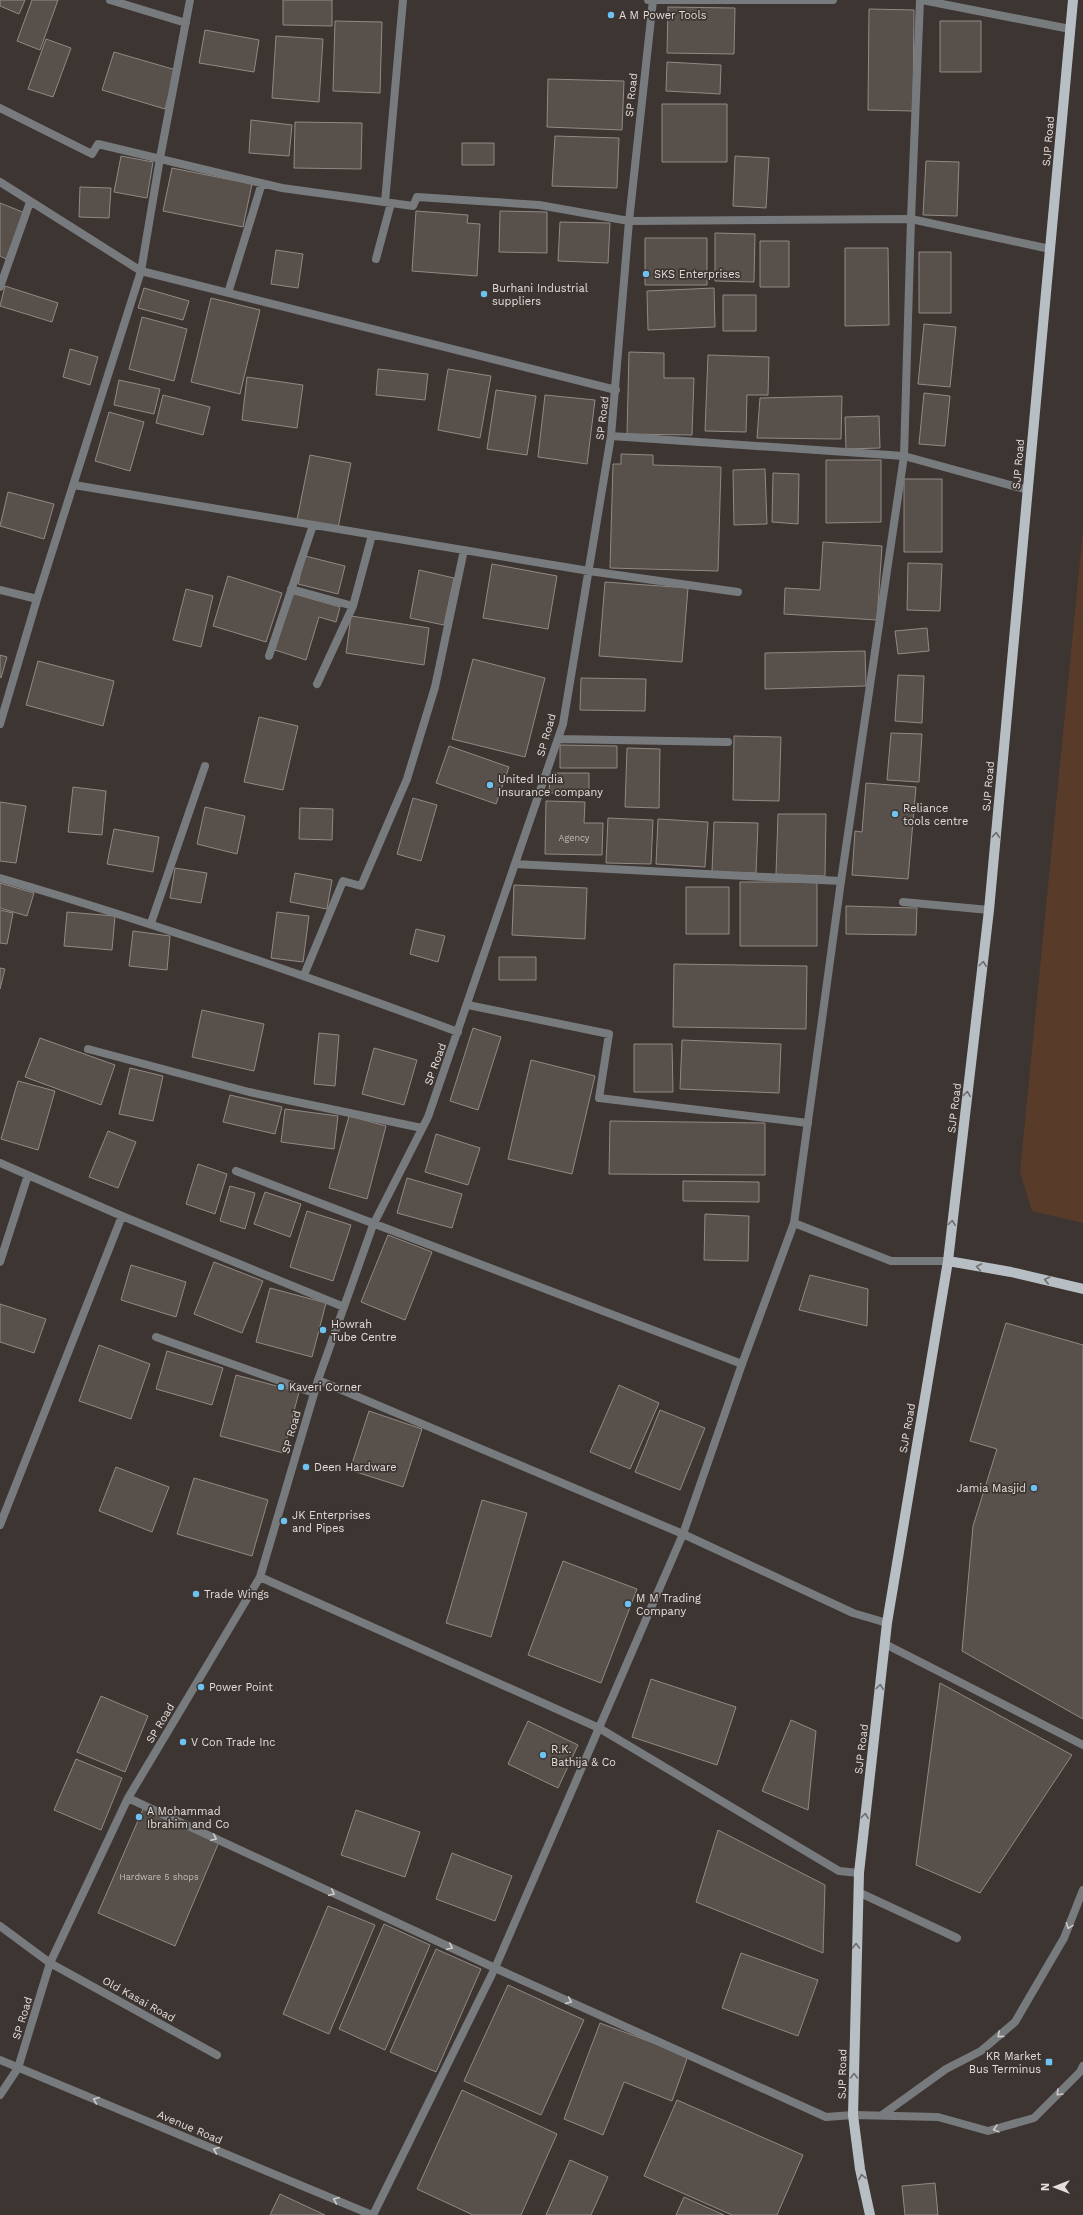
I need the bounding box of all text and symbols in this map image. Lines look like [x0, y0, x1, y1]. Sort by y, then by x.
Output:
place label: A M Power Tools [619, 9, 707, 22]
marker: A M Power Tools [606, 10, 616, 20]
street label: SP Road [623, 72, 640, 118]
street label: SJP Road [1040, 115, 1057, 167]
place label: SKS Enterprises [654, 268, 740, 281]
marker: SKS Enterprises [641, 269, 651, 279]
place label: Burhani Industrial suppliers [492, 282, 589, 308]
marker: Burhani Industrial suppliers [479, 289, 489, 299]
street label: SP Road [593, 395, 612, 441]
street label: SJP Road [1010, 438, 1027, 490]
street label: SP Road [534, 712, 559, 758]
street label: SJP Road [980, 760, 997, 812]
place label: United India Insurance company [498, 773, 603, 799]
marker: United India Insurance company [485, 780, 495, 790]
place label: Reliance tools centre [903, 802, 968, 828]
marker: Reliance tools centre [890, 809, 900, 819]
one-way arrow [991, 832, 1000, 838]
house number: Agency [558, 833, 590, 843]
one-way arrow [978, 961, 987, 968]
street label: SP Road [422, 1041, 449, 1087]
street label: SJP Road [945, 1082, 964, 1134]
one-way arrow [963, 1091, 972, 1097]
one-way arrow [947, 1220, 956, 1226]
one-way arrow [976, 1263, 982, 1272]
one-way arrow [1044, 1277, 1050, 1285]
place label: Howrah Tube Centre [331, 1318, 397, 1344]
marker: Howrah Tube Centre [318, 1325, 328, 1335]
place label: Kaveri Corner [289, 1381, 362, 1394]
marker: Kaveri Corner [276, 1382, 286, 1392]
street label: SJP Road [897, 1402, 918, 1454]
street label: SP Road [279, 1409, 304, 1455]
place label: Deen Hardware [314, 1461, 397, 1474]
marker: Deen Hardware [301, 1462, 311, 1472]
place label: Jamia Masjid [957, 1482, 1026, 1495]
marker: Jamia Masjid [1029, 1483, 1039, 1493]
place label: JK Enterprises and Pipes [292, 1509, 371, 1535]
marker: JK Enterprises and Pipes [279, 1516, 289, 1526]
place label: Trade Wings [204, 1588, 269, 1601]
marker: Trade Wings [191, 1589, 201, 1599]
place label: M M Trading Company [636, 1592, 701, 1618]
marker: M M Trading Company [623, 1599, 633, 1609]
place label: Power Point [209, 1681, 273, 1694]
marker: Power Point [196, 1682, 206, 1692]
one-way arrow [875, 1684, 884, 1690]
street label: SP Road [143, 1701, 177, 1746]
street label: SJP Road [852, 1723, 871, 1775]
place label: V Con Trade Inc [191, 1736, 276, 1749]
marker: V Con Trade Inc [178, 1737, 188, 1747]
place label: R.K. Bathija & Co [551, 1743, 616, 1769]
marker: R.K. Bathija & Co [538, 1750, 548, 1760]
place label: A Mohammad Ibrahim and Co [147, 1805, 229, 1831]
marker: A Mohammad Ibrahim and Co [134, 1812, 144, 1822]
one-way arrow [860, 1813, 869, 1819]
one-way arrow [210, 1833, 218, 1841]
house number: Hardware 5 shops [119, 1872, 199, 1882]
one-way arrow [328, 1888, 336, 1896]
one-way arrow [1065, 1922, 1073, 1929]
one-way arrow [447, 1943, 454, 1951]
one-way arrow [852, 1943, 860, 1949]
street label: Old Kasai Road [100, 1974, 177, 2025]
street label: SP Road [10, 1995, 35, 2041]
one-way arrow [564, 1996, 572, 2004]
one-way arrow [997, 2030, 1005, 2038]
street label: SJP Road [836, 2049, 849, 2099]
place label: KR Market Bus Terminus [969, 2050, 1041, 2076]
marker: KR Market Bus Terminus [1044, 2057, 1054, 2067]
one-way arrow [849, 2073, 858, 2079]
one-way arrow [1056, 2088, 1064, 2096]
one-way arrow [93, 2097, 101, 2105]
street label: Avenue Road [155, 2108, 224, 2147]
one-way arrow [993, 2124, 1000, 2133]
one-way arrow [213, 2147, 221, 2155]
north arrow [1035, 2167, 1075, 2207]
one-way arrow [858, 2174, 866, 2180]
text: N [1039, 2183, 1052, 2191]
one-way arrow [333, 2197, 341, 2205]

